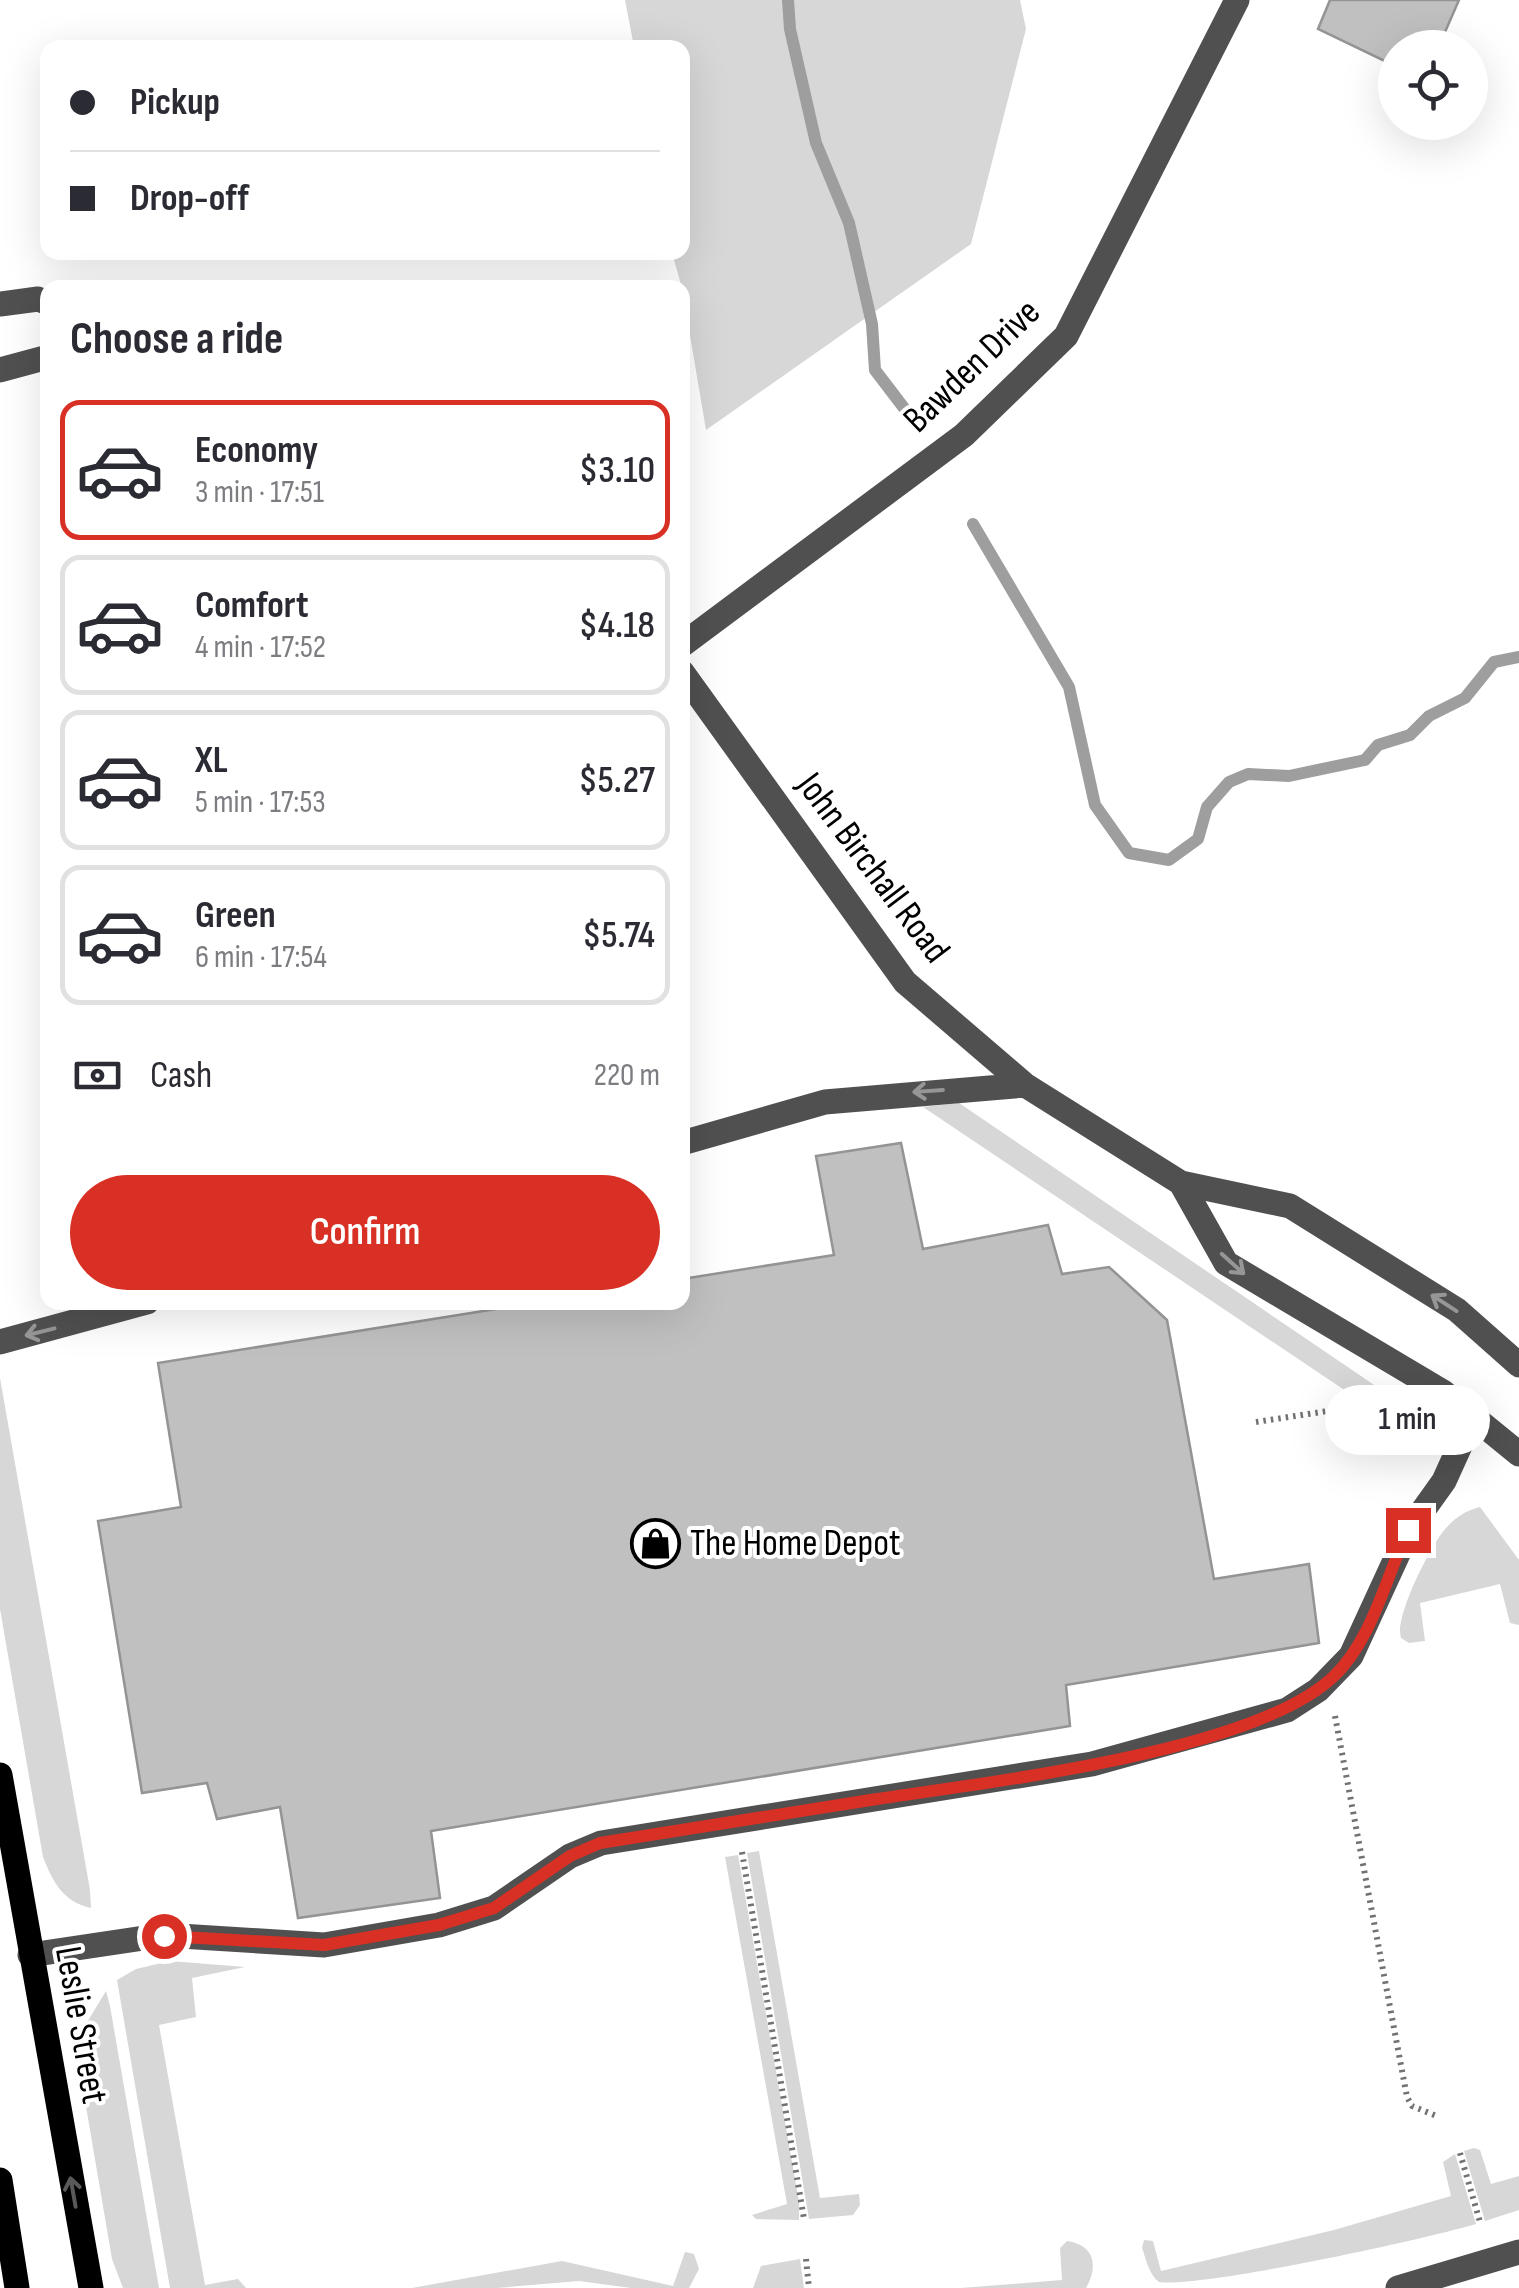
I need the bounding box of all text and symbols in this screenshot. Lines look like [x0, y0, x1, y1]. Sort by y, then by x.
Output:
map controls [1378, 30, 1488, 140]
button: locate [1378, 30, 1488, 140]
text: Pickup [130, 80, 220, 125]
text: Drop-off [130, 176, 249, 221]
street label: Bawden Drive [894, 290, 1050, 442]
text: Choose a ride [70, 312, 283, 367]
icon: car [75, 425, 165, 515]
text: Economy [195, 428, 318, 473]
text: $3.10 [579, 448, 655, 493]
text: 3 min · 17:51 [195, 473, 324, 512]
icon: car [75, 580, 165, 670]
text: Comfort [195, 583, 309, 628]
text: $4.18 [579, 603, 655, 648]
text: 4 min · 17:52 [195, 628, 326, 667]
icon: car [75, 735, 165, 825]
text: XL [195, 738, 228, 783]
text: $5.27 [578, 758, 655, 803]
street label: John Birchall Road [786, 763, 959, 972]
text: 5 min · 17:53 [195, 783, 326, 822]
icon: car [75, 890, 165, 980]
text: Green [195, 893, 276, 938]
text: $5.74 [582, 913, 655, 958]
text: 6 min · 17:54 [195, 938, 327, 977]
icon: cash [70, 1048, 125, 1103]
text: Cash [150, 1053, 212, 1098]
text: 220 m [594, 1056, 660, 1095]
one-way arrow [913, 1082, 945, 1101]
button: Confirm [70, 1175, 660, 1290]
one-way arrow [1220, 1252, 1245, 1275]
one-way arrow [1430, 1292, 1459, 1313]
one-way arrow [25, 1324, 57, 1342]
callout: 1 min [1326, 1385, 1490, 1455]
text: 1 min [1378, 1400, 1437, 1439]
route end [1386, 1508, 1431, 1553]
shop icon: The Home Depot [629, 1517, 681, 1569]
place label: The Home Depot [690, 1521, 901, 1566]
route start [142, 1914, 187, 1959]
street label: Leslie Street [45, 1943, 117, 2107]
one-way arrow [63, 2177, 82, 2209]

